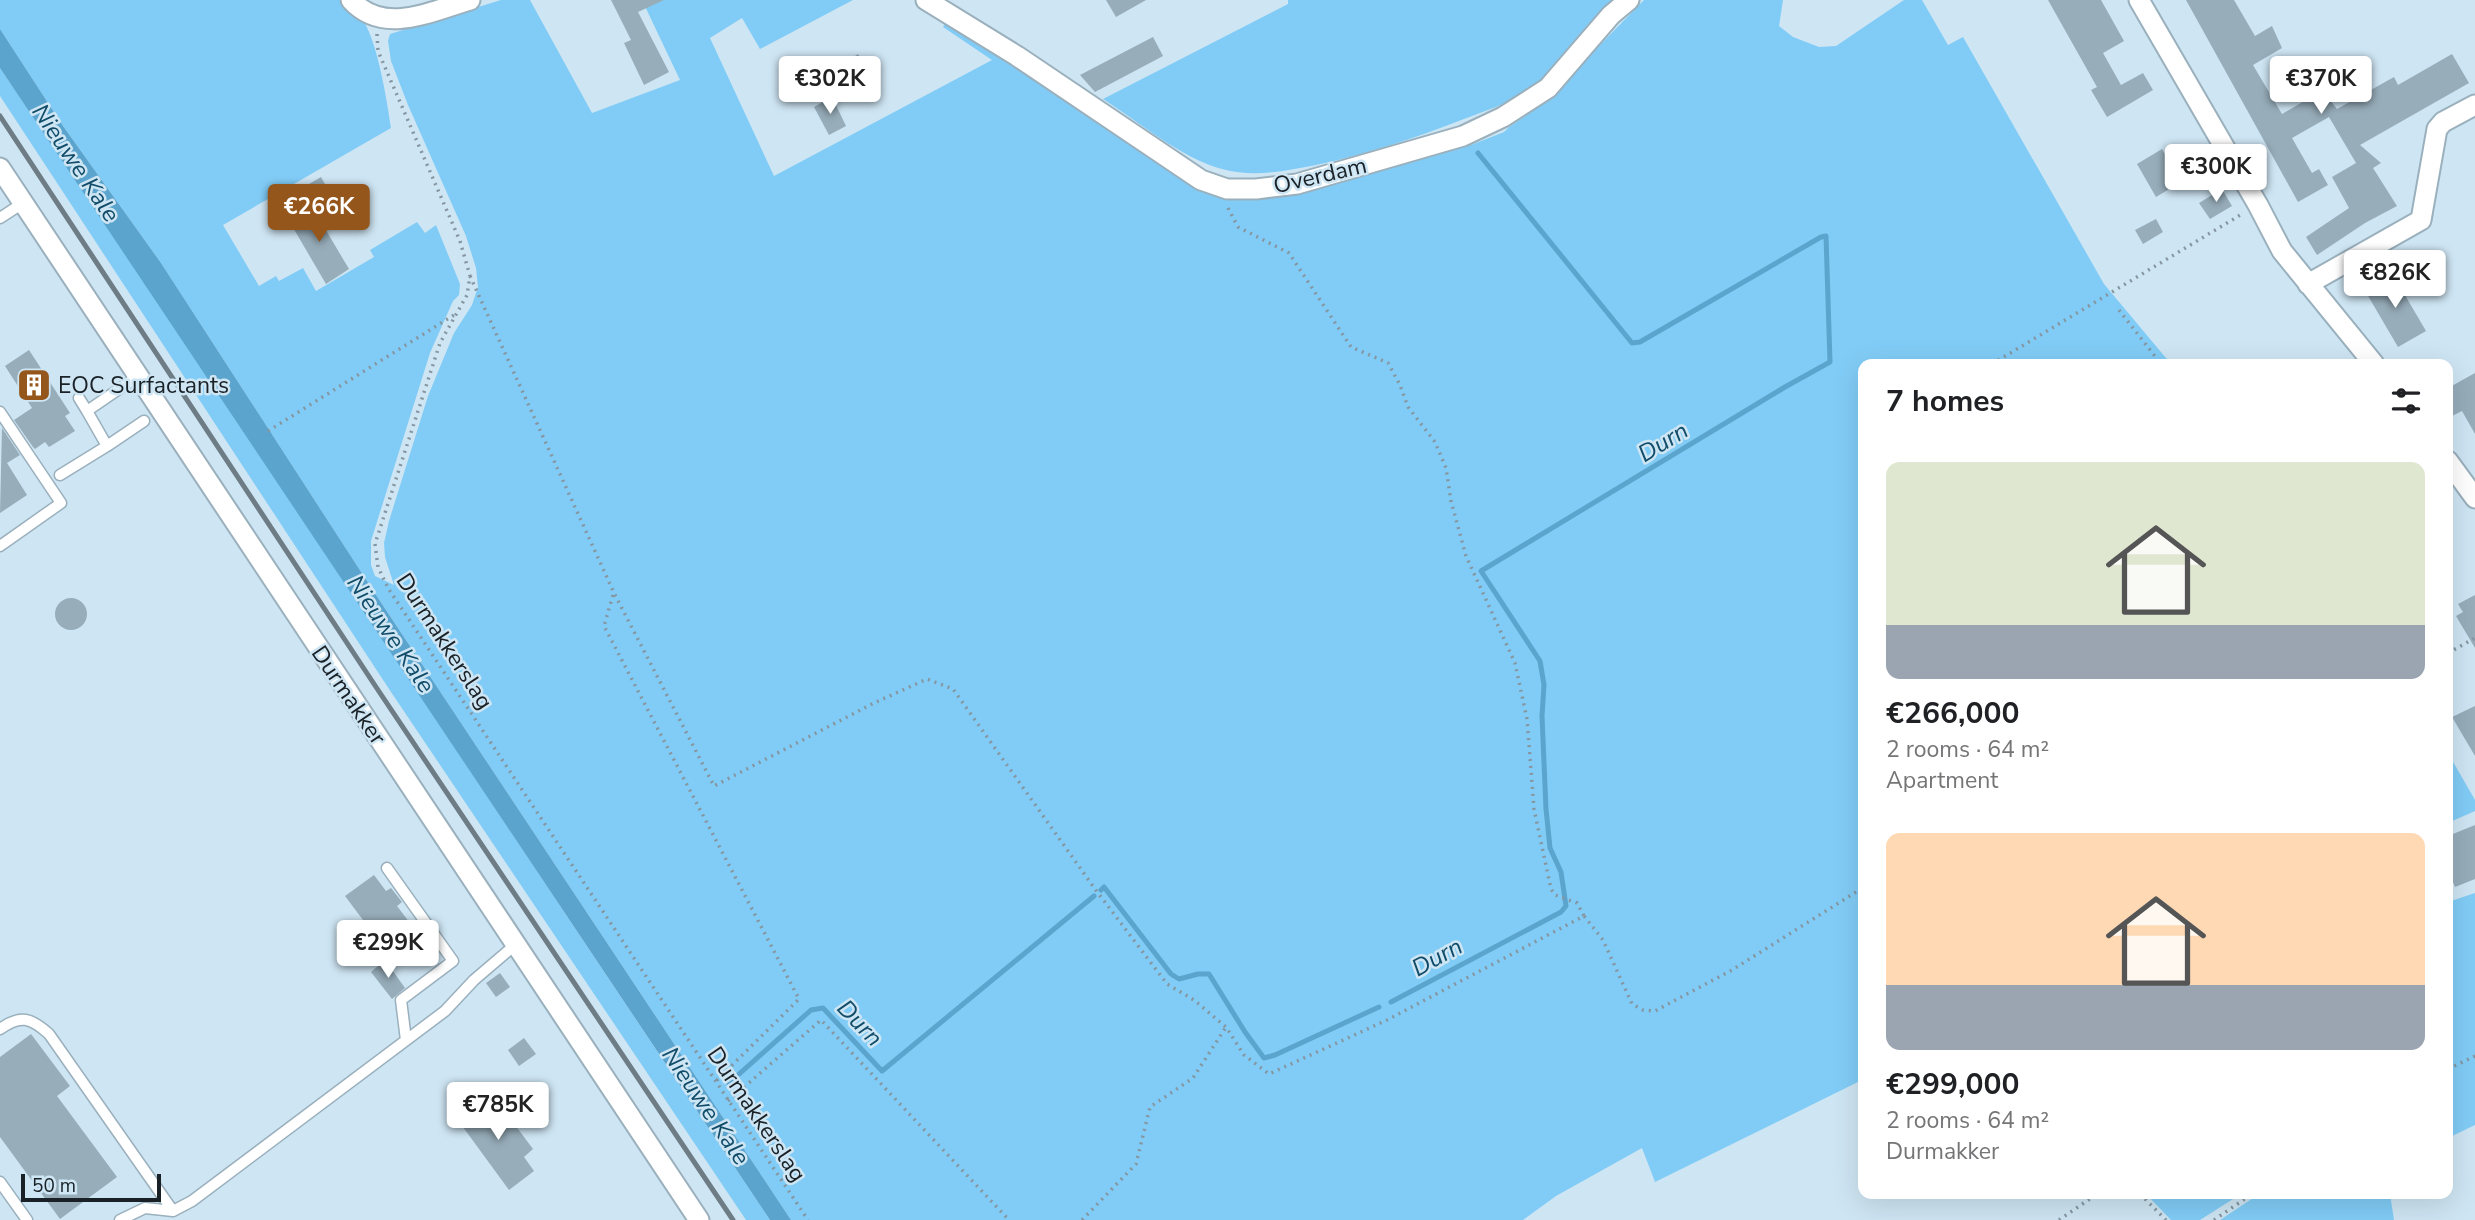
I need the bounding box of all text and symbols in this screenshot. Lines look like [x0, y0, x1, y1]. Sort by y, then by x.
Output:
pin: €302K [781, 57, 879, 116]
pin: €370K [2272, 57, 2370, 116]
text: €302K [795, 63, 865, 94]
text: €370K [2286, 63, 2356, 94]
water label: Nieuwe Kale [25, 98, 127, 228]
pin: €300K [2167, 144, 2265, 204]
street label: Overdam [1270, 150, 1370, 201]
text: €300K [2181, 151, 2251, 182]
pin: €266K [270, 184, 368, 244]
text: €266K [284, 191, 354, 222]
pin: €826K [2346, 250, 2444, 310]
text: €826K [2360, 257, 2430, 288]
building icon: EOC Surfactants [15, 366, 53, 404]
place label: EOC Surfactants [58, 370, 229, 401]
text: 7 homes [1886, 381, 2004, 422]
icon: filters [2387, 382, 2425, 420]
water label: Durn [1632, 415, 1694, 469]
icon: home [2093, 507, 2219, 633]
street label: Durmakkerslag [389, 567, 500, 715]
water label: Nieuwe Kale [340, 569, 442, 699]
street label: Durmakker [304, 640, 394, 752]
text: €266,000 [1886, 693, 2019, 734]
text: 2 rooms · 64 m² [1886, 734, 2049, 765]
text: Apartment [1886, 765, 1998, 796]
icon: home [2093, 878, 2219, 1004]
pin: €299K [339, 920, 437, 980]
text: €299K [353, 927, 423, 958]
water label: Durn [1406, 930, 1468, 984]
water label: Durn [830, 993, 890, 1053]
water label: Nieuwe Kale [655, 1041, 757, 1171]
street label: Durmakkerslag [700, 1041, 813, 1188]
text: €299,000 [1886, 1064, 2019, 1105]
pin: €785K [449, 1082, 547, 1142]
text: €785K [463, 1089, 533, 1120]
text: 2 rooms · 64 m² [1886, 1105, 2049, 1136]
text: Durmakker [1886, 1136, 1999, 1167]
scale bar [21, 1171, 161, 1203]
text: 50 m [32, 1173, 76, 1199]

